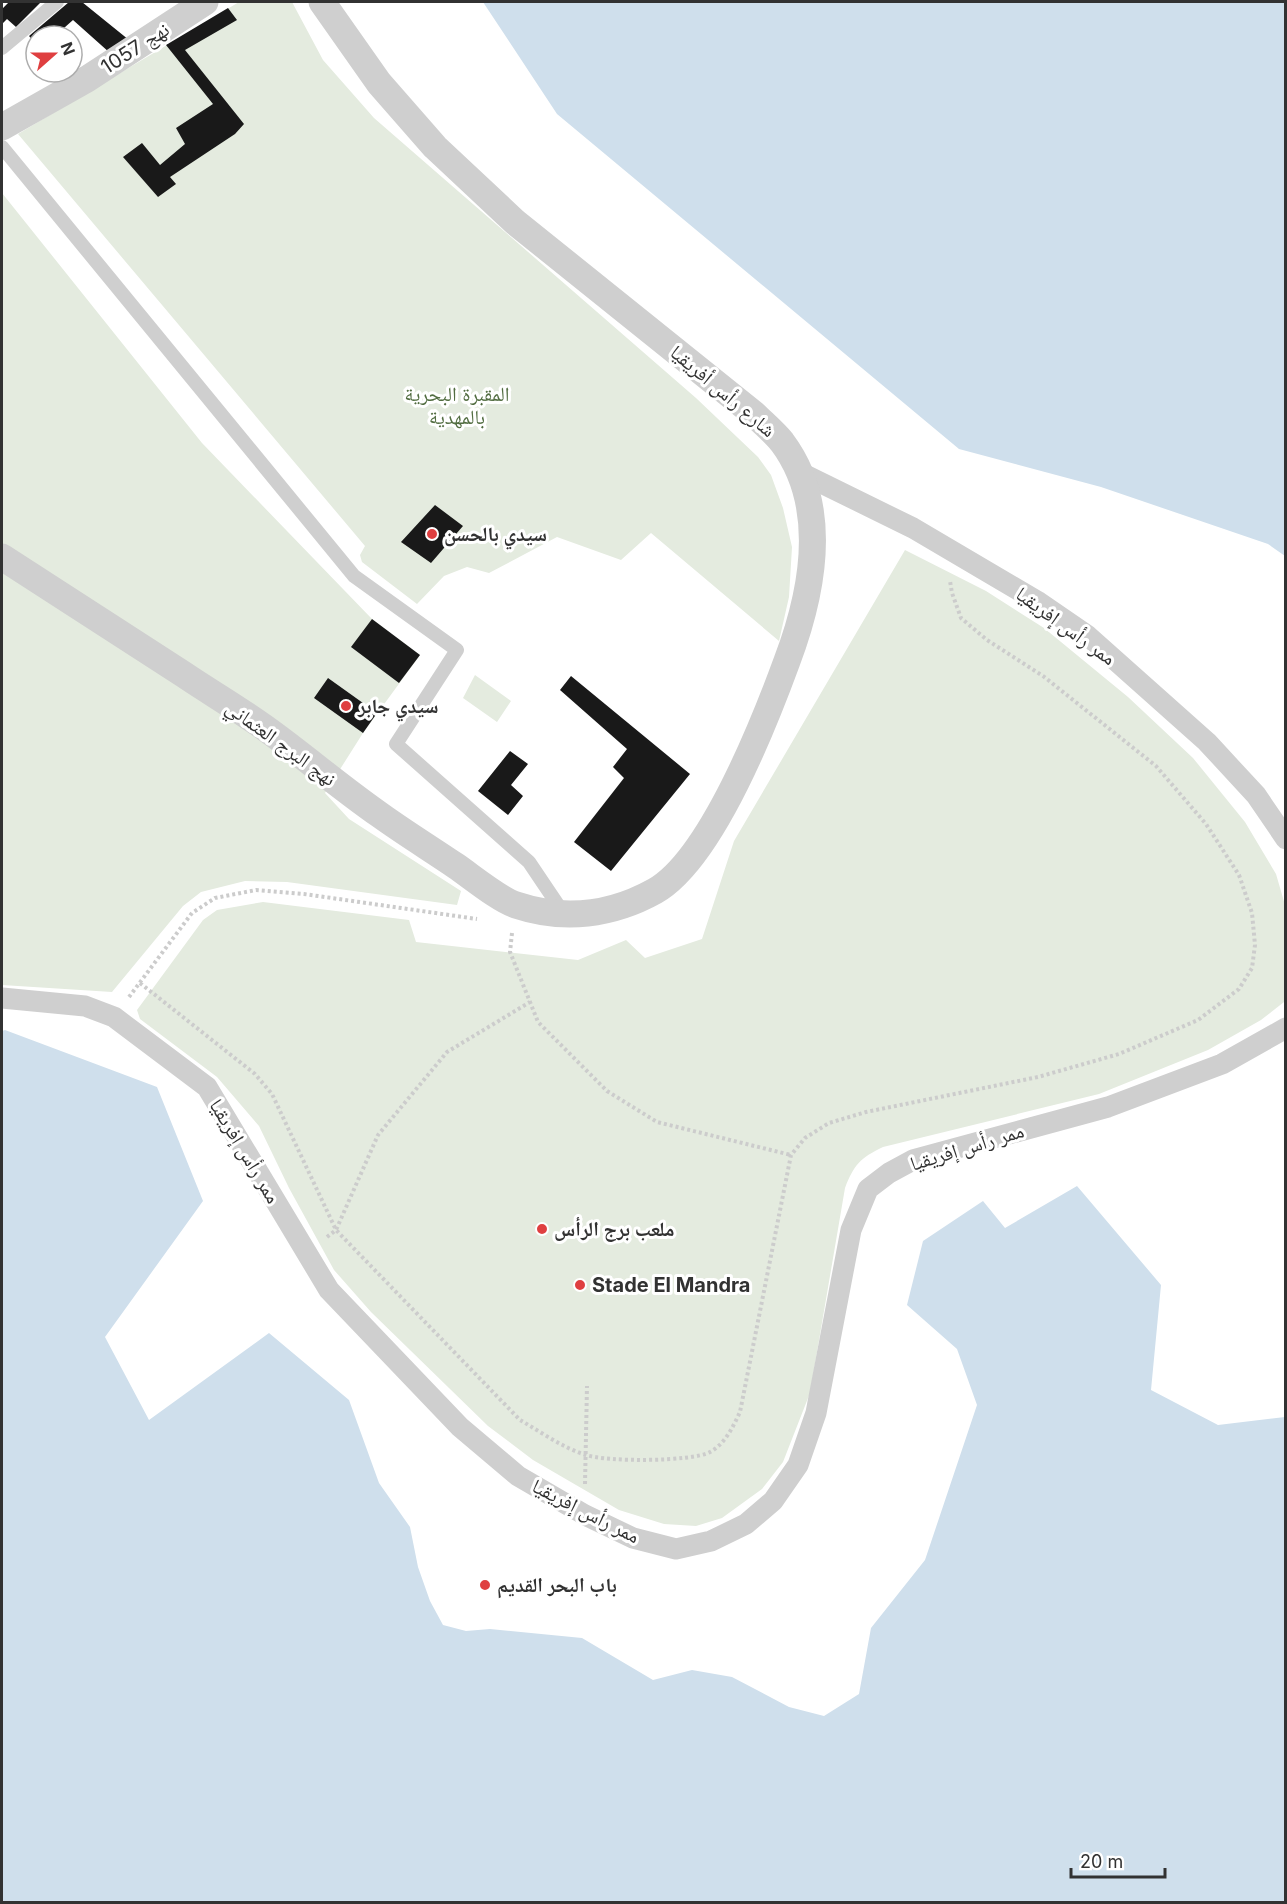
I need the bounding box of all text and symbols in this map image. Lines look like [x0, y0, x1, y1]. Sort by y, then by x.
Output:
street label: نهج 1057 [96, 17, 174, 80]
north arrow [24, 24, 84, 84]
text: N [56, 39, 80, 58]
street label: شارع رأس أفريقيا [665, 340, 781, 443]
park label: المقبرة البحرية بالمهدية [405, 382, 509, 429]
place label: سيدي بالحسن [444, 522, 547, 550]
marker: سيدي بالحسن [425, 527, 439, 541]
street label: ممر رأس إفريقيا [1010, 582, 1121, 672]
place label: سيدي جابر [357, 694, 439, 722]
street label: نهج البرج العثماني [219, 695, 341, 794]
marker: سيدي جابر [339, 699, 353, 713]
street label: ممر رأس إفريقيا [203, 1094, 286, 1209]
street label: ممر رأس إفريقيا [907, 1118, 1027, 1178]
place label: ملعب برج الرأس [554, 1216, 674, 1242]
marker: ملعب برج الرأس [535, 1222, 549, 1236]
place label: Stade El Mandra [592, 1273, 750, 1297]
marker: Stade El Mandra [573, 1278, 587, 1292]
street label: ممر رأس إفريقيا [527, 1474, 644, 1550]
place label: باب البحر القديم [497, 1573, 617, 1599]
marker: باب البحر القديم [478, 1578, 492, 1592]
scale bar [1071, 1841, 1166, 1879]
text: 20 m [1080, 1851, 1123, 1872]

